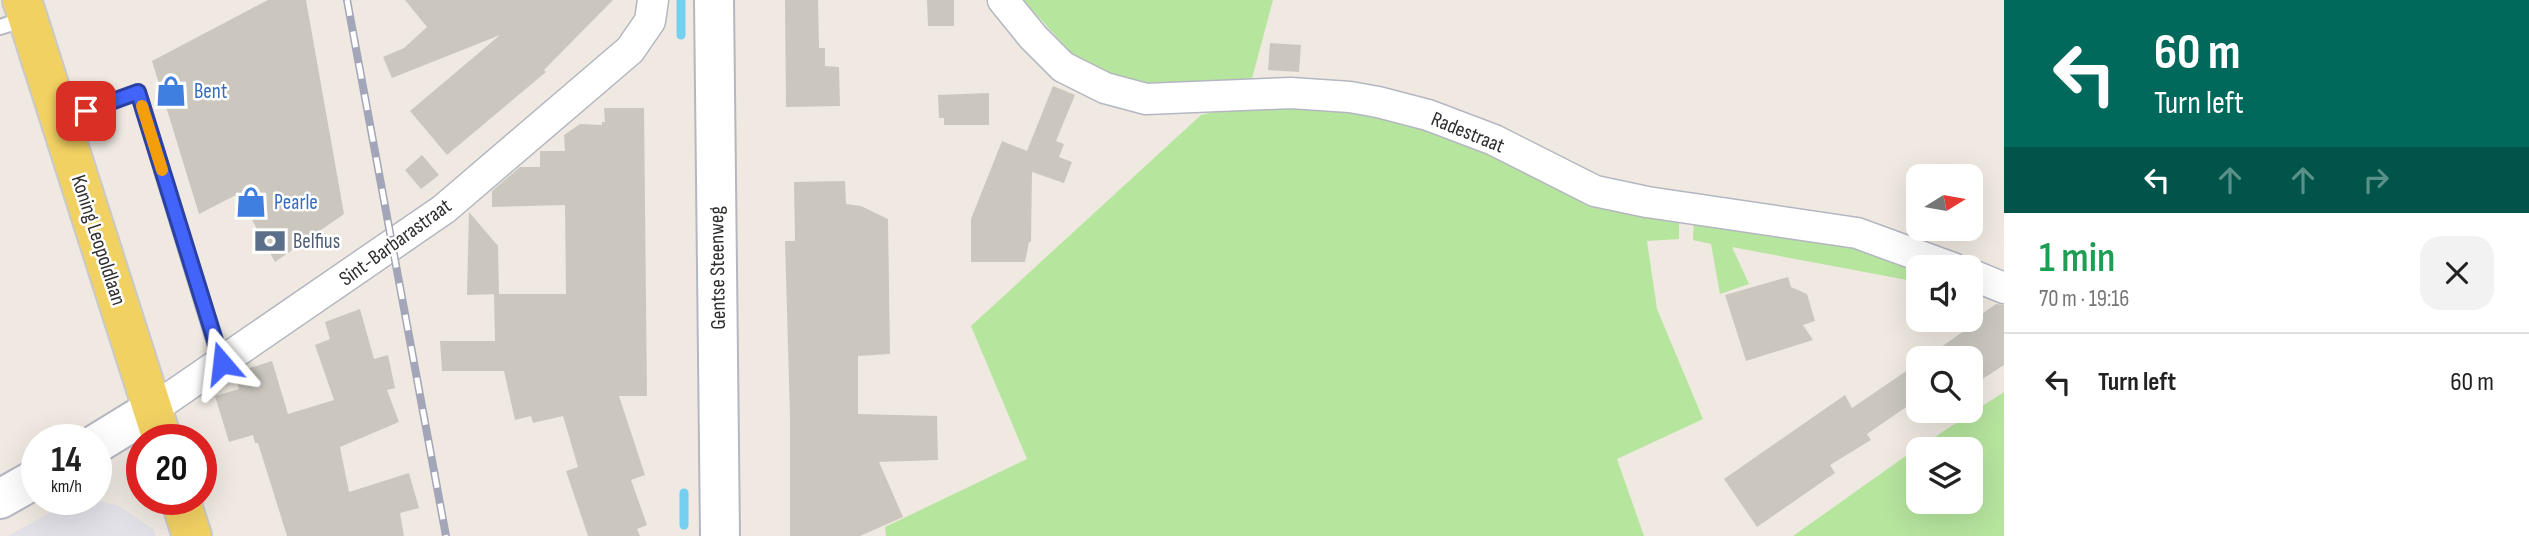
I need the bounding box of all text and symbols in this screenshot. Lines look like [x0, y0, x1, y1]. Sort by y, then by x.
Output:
text: 60 m [2154, 24, 2241, 83]
icon: left [2039, 28, 2130, 119]
shop icon: Bent [154, 74, 188, 108]
place label: Bent [194, 79, 227, 104]
pin [56, 81, 116, 141]
text: Turn left [2154, 84, 2244, 123]
icon: arrive [67, 92, 105, 130]
street label: Radestraat [1427, 106, 1508, 158]
icon: left [2138, 161, 2176, 199]
icon: ahead [2211, 161, 2249, 199]
icon: ahead [2284, 161, 2322, 199]
icon: right [2357, 161, 2395, 199]
north arrow [1906, 164, 1983, 242]
map controls [1906, 164, 1983, 514]
street label: Koning Leopoldlaan [66, 172, 131, 308]
shop icon: Pearle [234, 185, 268, 219]
place label: Pearle [274, 190, 318, 215]
street label: Sint-Barbarastraat [334, 193, 456, 291]
street label: Gentse Steenweg [704, 206, 731, 330]
bank icon: Belfius [253, 224, 287, 258]
place label: Belfius [293, 229, 340, 254]
text: 1 min [2039, 233, 2115, 284]
button: close [2420, 236, 2494, 310]
button: sound [1906, 255, 1983, 332]
text: 70 m · 19:16 [2039, 285, 2129, 313]
position arrow [185, 326, 259, 400]
button: search [1906, 346, 1983, 423]
icon: left [2039, 363, 2077, 401]
text: Turn left [2098, 367, 2176, 398]
text: 60 m [2450, 367, 2494, 398]
speed limit sign: 20 [126, 424, 217, 515]
button: layers [1906, 437, 1983, 514]
text: 14 [51, 439, 82, 482]
text: km/h [51, 476, 82, 497]

